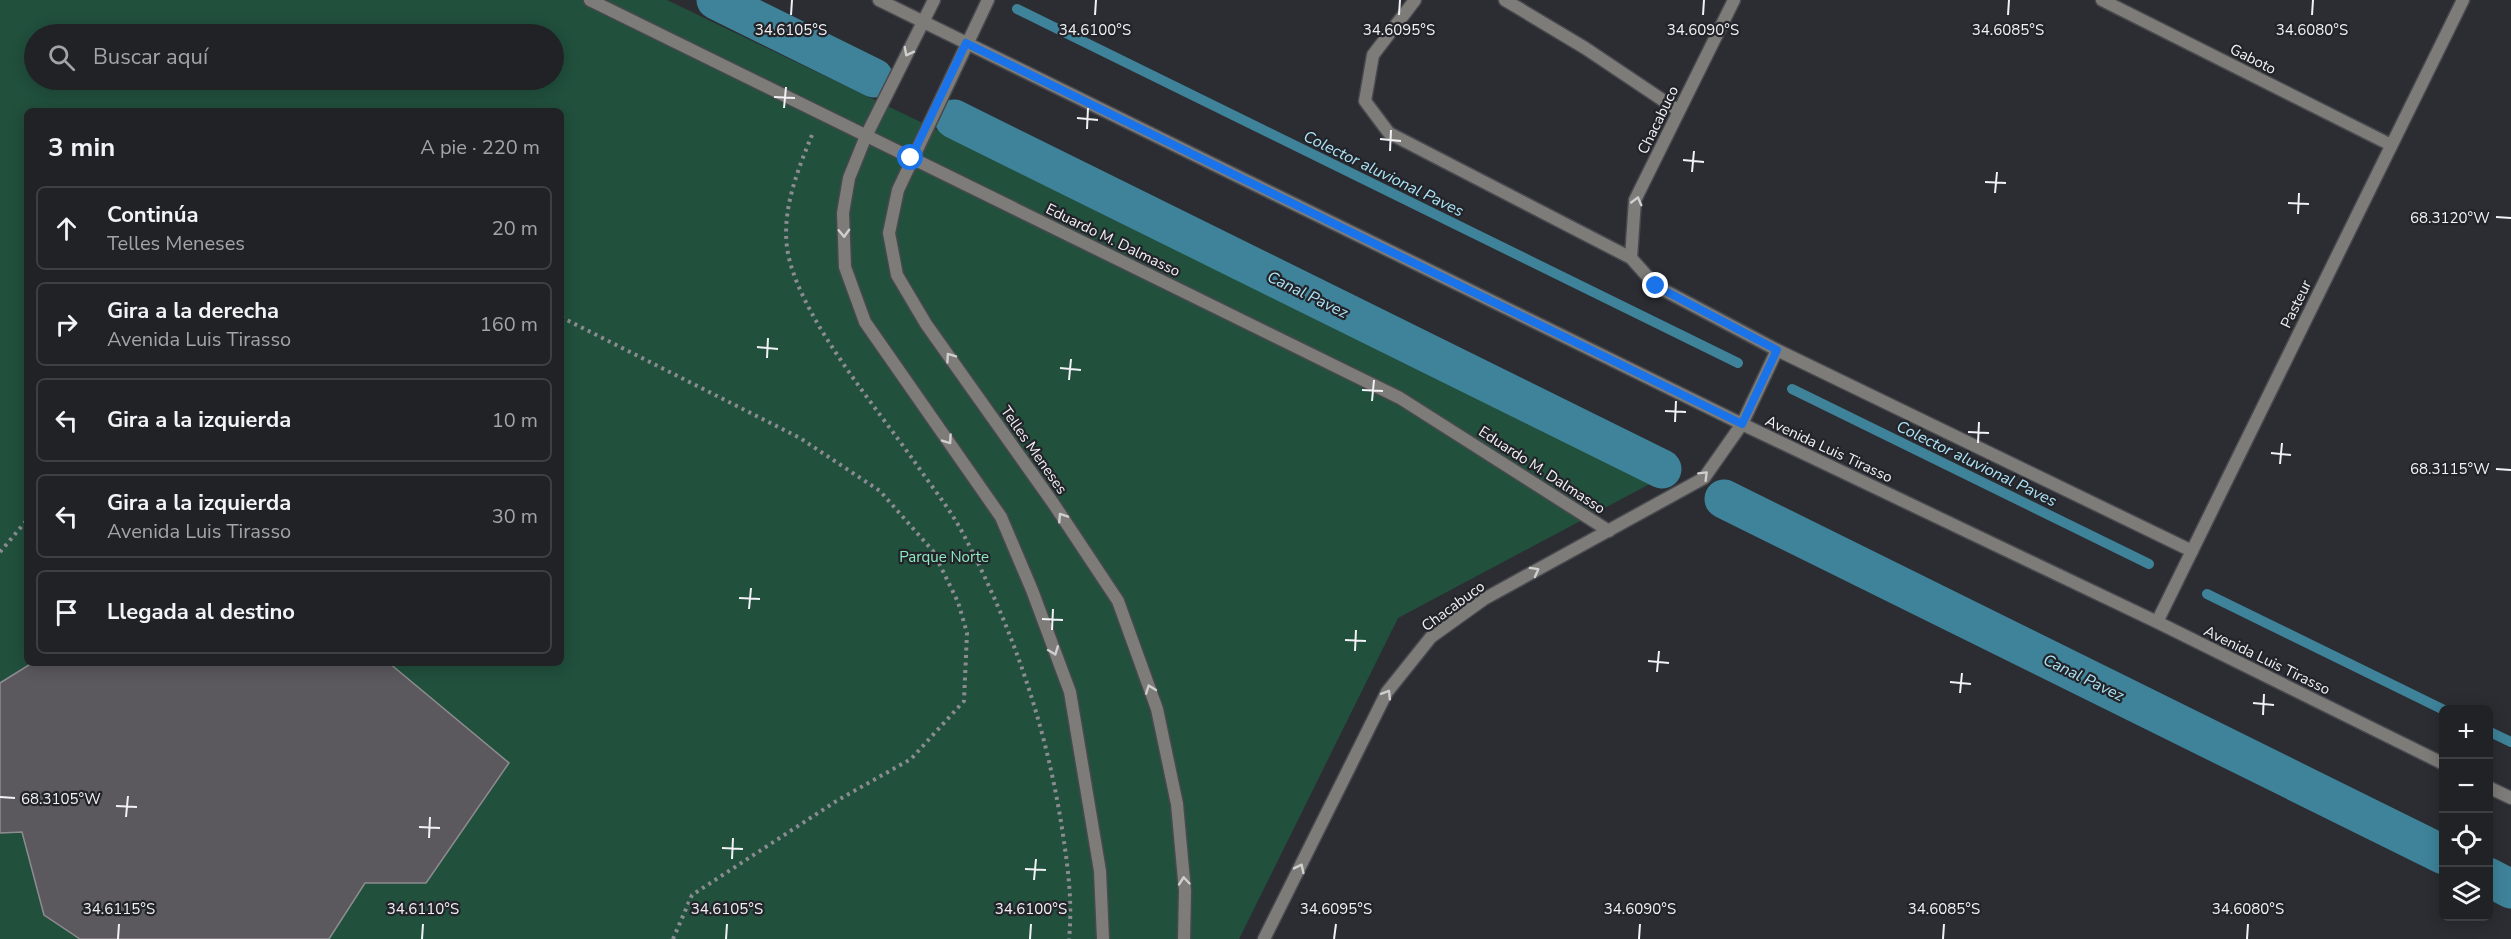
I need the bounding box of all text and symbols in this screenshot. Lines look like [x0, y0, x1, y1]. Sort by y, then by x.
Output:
text: 34.6105°S [755, 20, 827, 40]
text: 34.6100°S [1059, 20, 1131, 40]
text: 34.6095°S [1363, 20, 1435, 40]
text: 34.6090°S [1667, 20, 1739, 40]
text: 34.6085°S [1972, 20, 2044, 40]
text: 34.6080°S [2276, 20, 2348, 40]
search box [24, 24, 564, 90]
street label: Gaboto [2226, 39, 2280, 79]
icon: search [45, 41, 78, 74]
text: Buscar aquí [93, 42, 208, 72]
one-way arrow [904, 46, 915, 57]
street label: Chacabuco [1633, 82, 1683, 158]
water label: Colector aluvional Paves [1300, 125, 1468, 222]
text: 3 min [48, 130, 115, 165]
text: A pie · 220 m [420, 134, 540, 161]
route start [897, 144, 923, 170]
one-way arrow [1630, 196, 1642, 207]
street label: Eduardo M. Dalmasso [1042, 199, 1184, 281]
text: Continúa [107, 200, 198, 230]
text: 68.3120°W [2410, 208, 2490, 228]
icon: ahead [50, 212, 83, 245]
text: 20 m [492, 215, 538, 242]
one-way arrow [837, 229, 850, 238]
text: Telles Meneses [107, 230, 245, 257]
water label: Canal Pavez [1263, 266, 1352, 324]
route end [1642, 272, 1668, 298]
street label: Pasteur [2276, 276, 2316, 331]
text: Gira a la derecha [107, 296, 279, 326]
icon: right [50, 308, 83, 341]
text: 160 m [480, 311, 538, 338]
text: Avenida Luis Tirasso [107, 326, 291, 353]
one-way arrow [946, 353, 957, 364]
street label: Telles Meneses [996, 402, 1072, 498]
icon: left [50, 404, 83, 437]
text: Gira a la izquierda [107, 405, 291, 435]
text: 10 m [492, 407, 538, 434]
street label: Avenida Luis Tirasso [1762, 411, 1896, 487]
water label: Colector aluvional Paves [1893, 415, 2061, 512]
street label: Eduardo M. Dalmasso [1475, 422, 1609, 518]
one-way arrow [941, 434, 952, 445]
text: 68.3115°W [2410, 459, 2490, 479]
one-way arrow [1697, 471, 1708, 482]
text: Gira a la izquierda [107, 488, 291, 518]
icon: left [50, 500, 83, 533]
text: 30 m [492, 503, 538, 530]
one-way arrow [1058, 512, 1069, 523]
text: Avenida Luis Tirasso [107, 518, 291, 545]
park label: Parque Norte [899, 547, 989, 567]
one-way arrow [1529, 567, 1539, 578]
street label: Chacabuco [1417, 576, 1489, 636]
icon: arrive [50, 596, 83, 629]
text: Llegada al destino [107, 597, 295, 627]
street label: Avenida Luis Tirasso [2201, 621, 2333, 699]
one-way arrow [1047, 645, 1060, 655]
water label: Canal Pavez [2039, 649, 2128, 707]
one-way arrow [1144, 684, 1157, 695]
one-way arrow [1380, 690, 1392, 700]
map controls [2439, 705, 2493, 921]
button: + [2439, 705, 2493, 759]
button: − [2439, 759, 2493, 813]
text: 68.3105°W [21, 789, 101, 809]
button: locate [2439, 813, 2493, 867]
one-way arrow [1292, 863, 1304, 874]
button: layers [2439, 867, 2493, 921]
one-way arrow [1178, 876, 1191, 885]
text: 34.6115°S [83, 899, 155, 919]
text: 34.6110°S [387, 899, 459, 919]
text: 34.6105°S [691, 899, 763, 919]
text: 34.6100°S [995, 899, 1067, 919]
text: 34.6095°S [1300, 899, 1372, 919]
text: 34.6090°S [1604, 899, 1676, 919]
text: 34.6085°S [1908, 899, 1980, 919]
text: 34.6080°S [2212, 899, 2284, 919]

